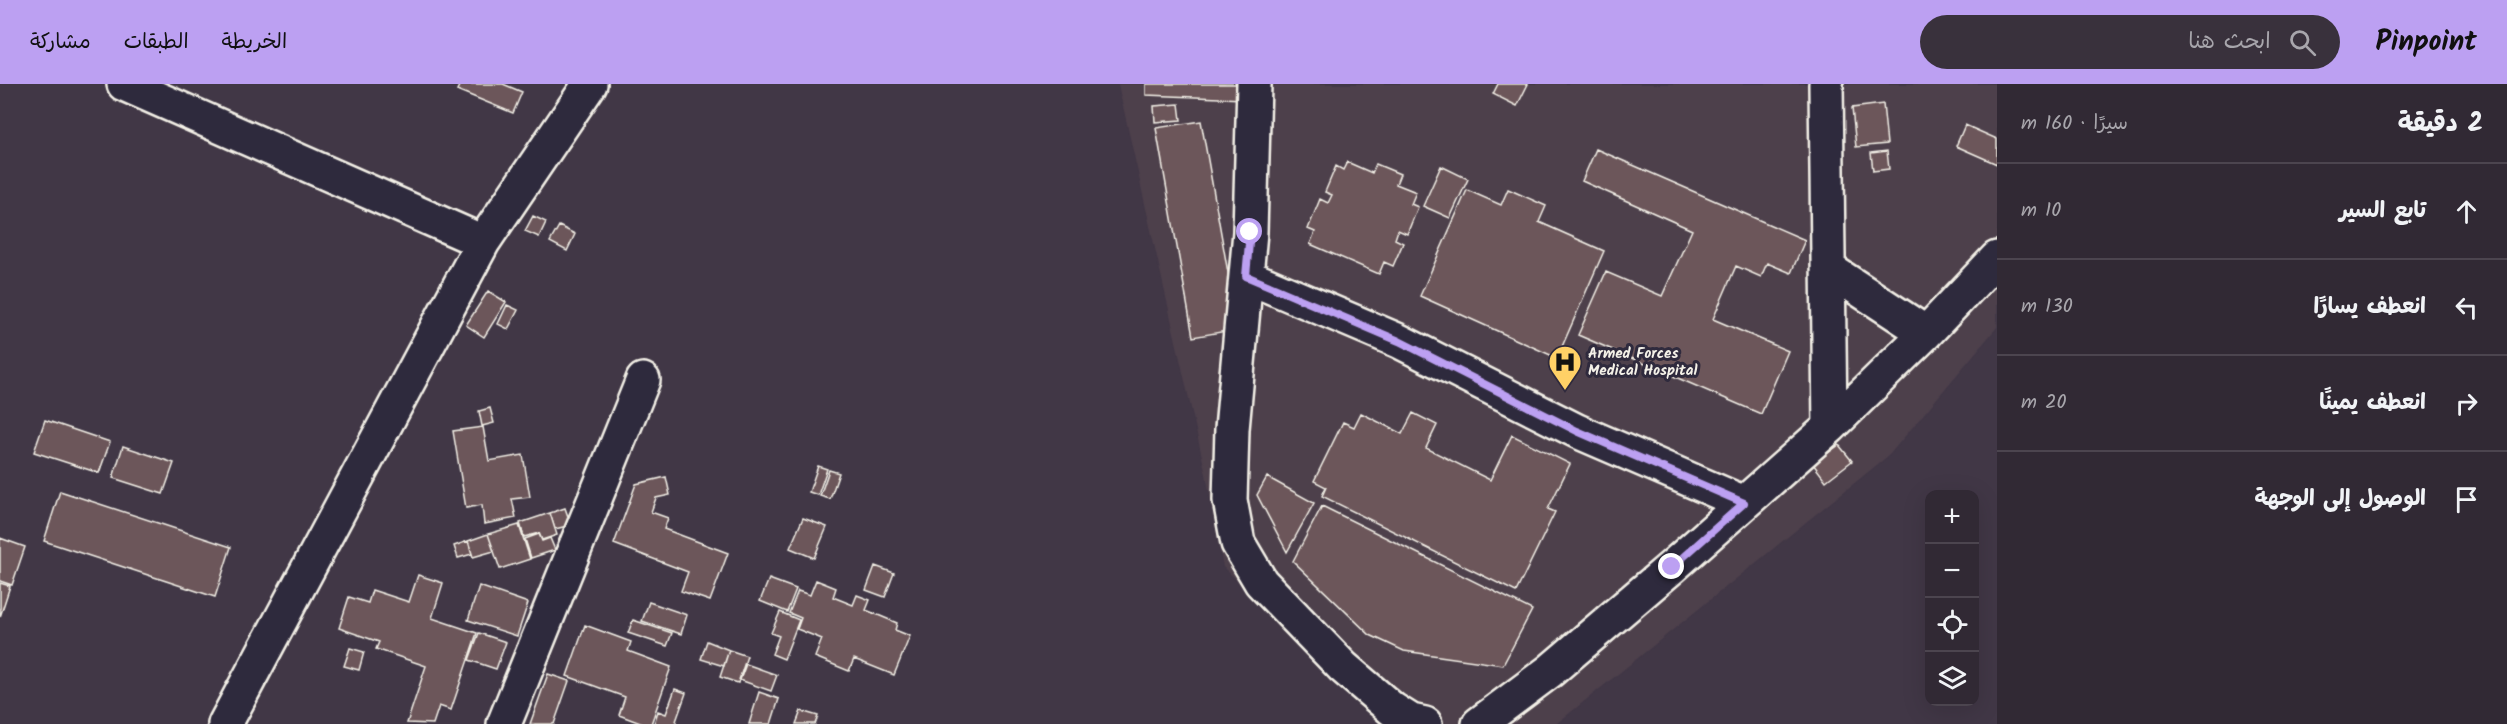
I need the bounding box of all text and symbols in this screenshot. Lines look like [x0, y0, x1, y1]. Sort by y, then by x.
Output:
search box [1920, 15, 2340, 69]
text: Pinpoint [2376, 20, 2477, 65]
text: ابحث هنا [2188, 25, 2271, 60]
text: مشاركة [30, 26, 91, 59]
text: الطبقات [124, 26, 189, 59]
text: الخريطة [222, 26, 287, 59]
icon: search [2286, 26, 2319, 59]
text: 2 دقيقة [2398, 103, 2483, 145]
text: سيرًا · 160 m [2021, 108, 2128, 140]
text: تابع السير [2339, 194, 2426, 229]
text: 10 m [2021, 195, 2061, 227]
icon: ahead [2450, 195, 2483, 228]
route start [1236, 218, 1262, 244]
text: انعطف يسارًا [2314, 290, 2426, 325]
text: 130 m [2021, 291, 2073, 323]
icon: left [2450, 291, 2483, 324]
place label: Armed Forces Medical Hospital [1588, 342, 1697, 383]
hospital icon: Armed Forces Medical Hospital [1547, 344, 1583, 391]
text: انعطف يمينًا [2319, 386, 2426, 421]
text: 20 m [2021, 387, 2067, 419]
icon: right [2450, 387, 2483, 420]
text: الوصول إلى الوجهة [2254, 482, 2426, 517]
icon: arrive [2450, 483, 2483, 516]
map controls [1925, 490, 1979, 706]
button: + [1925, 490, 1979, 544]
button: − [1925, 544, 1979, 598]
route end [1658, 553, 1684, 579]
button: locate [1925, 598, 1979, 652]
button: layers [1925, 652, 1979, 706]

